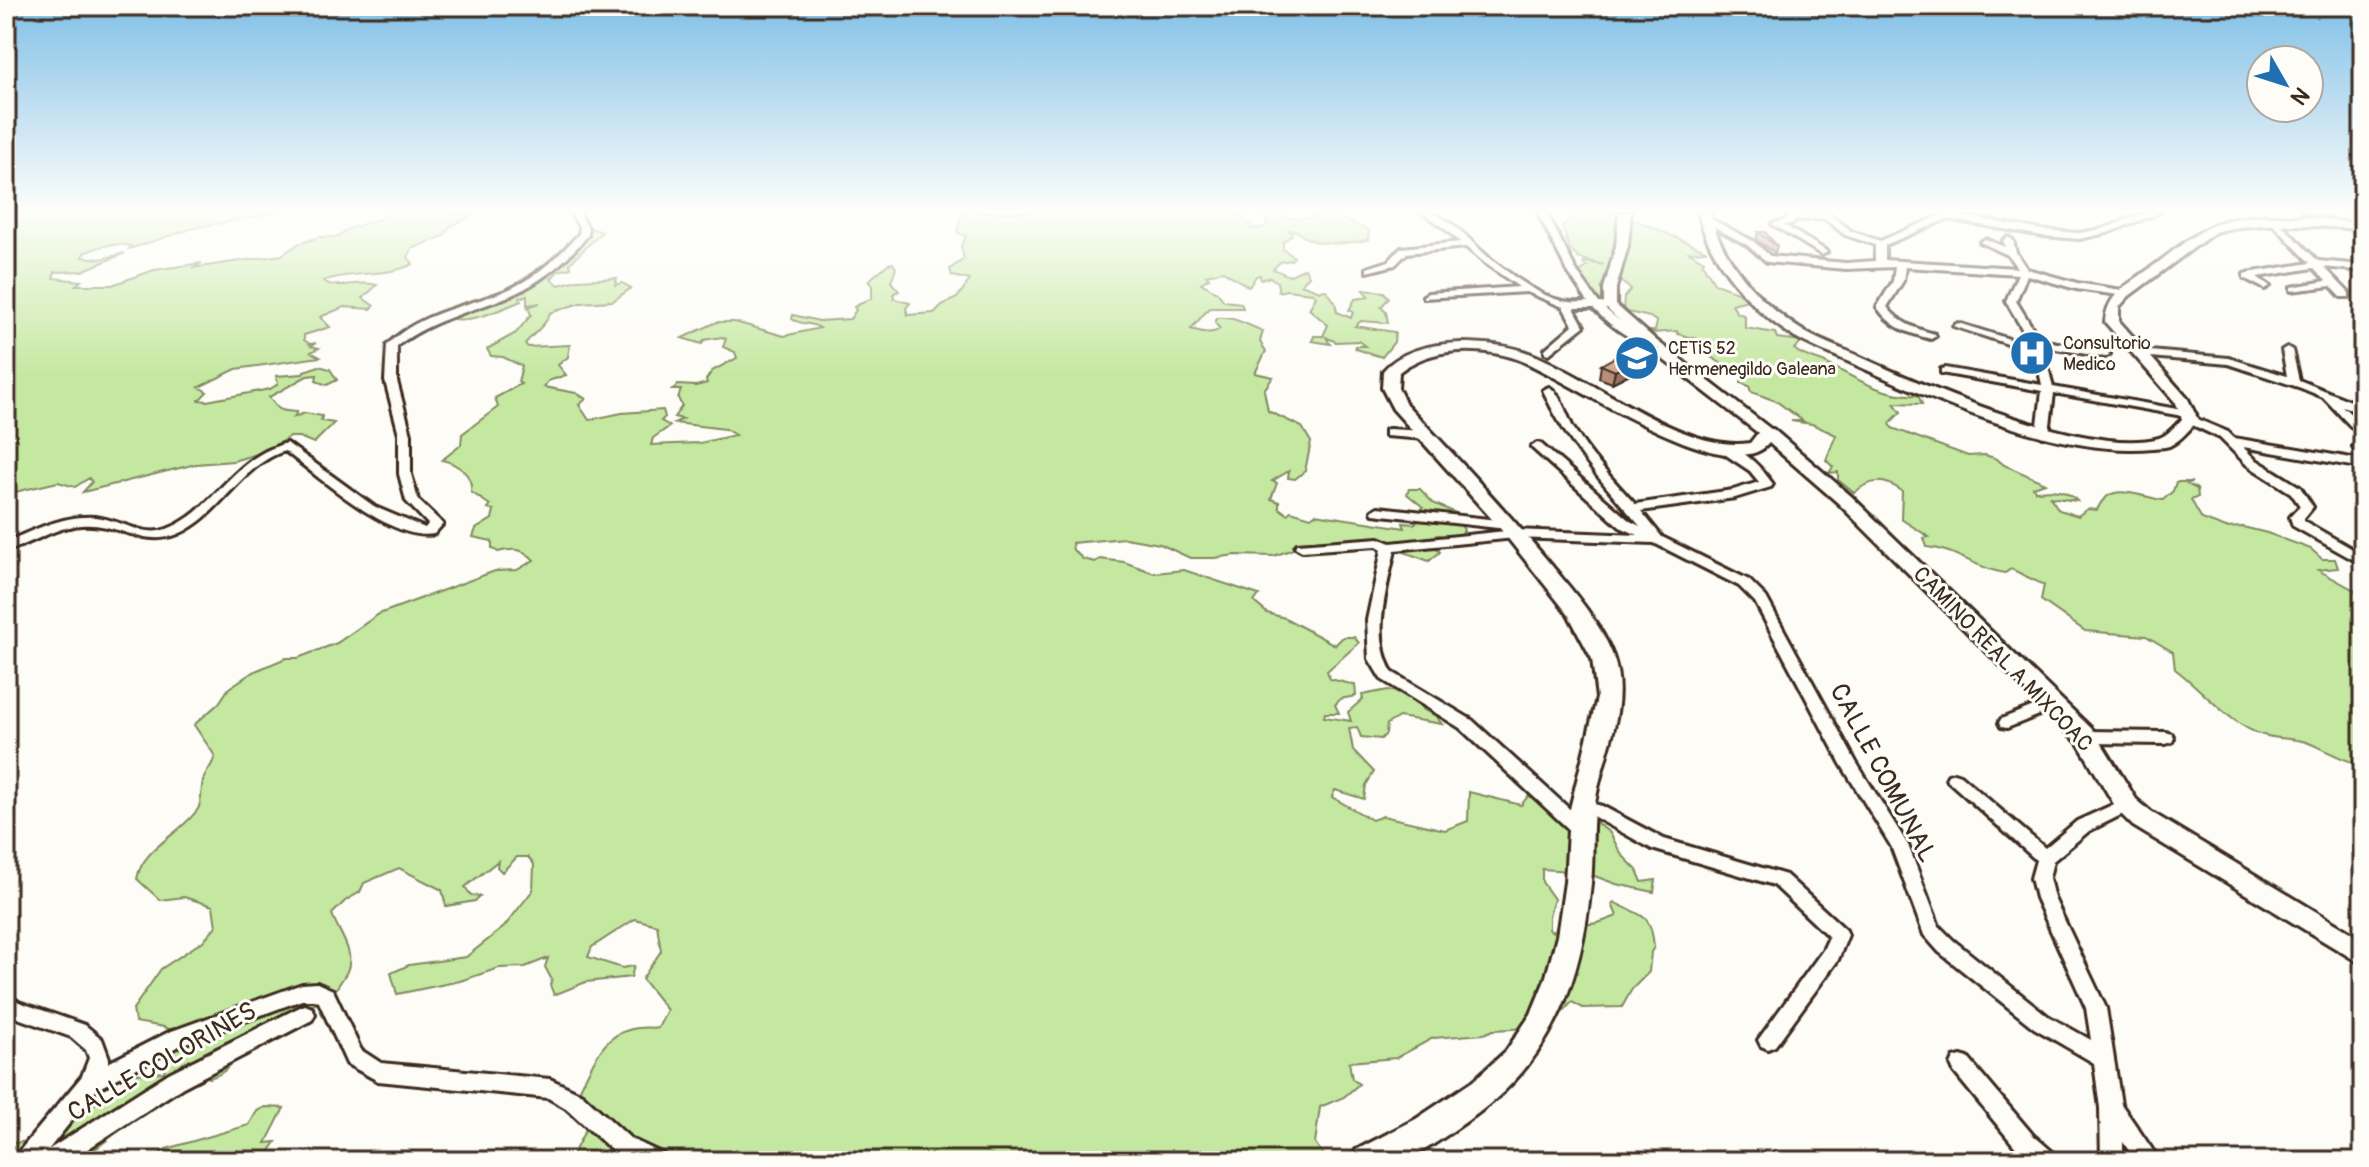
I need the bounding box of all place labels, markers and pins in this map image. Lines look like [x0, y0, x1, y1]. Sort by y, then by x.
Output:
hospital icon: Consultorio Medico [2008, 329, 2056, 377]
place label: Consultorio Medico [2063, 332, 2151, 376]
school or university icon: CETiS 52 Hermenegildo Galeana [1613, 334, 1661, 382]
place label: CETiS 52 Hermenegildo Galeana [1668, 337, 1836, 381]

